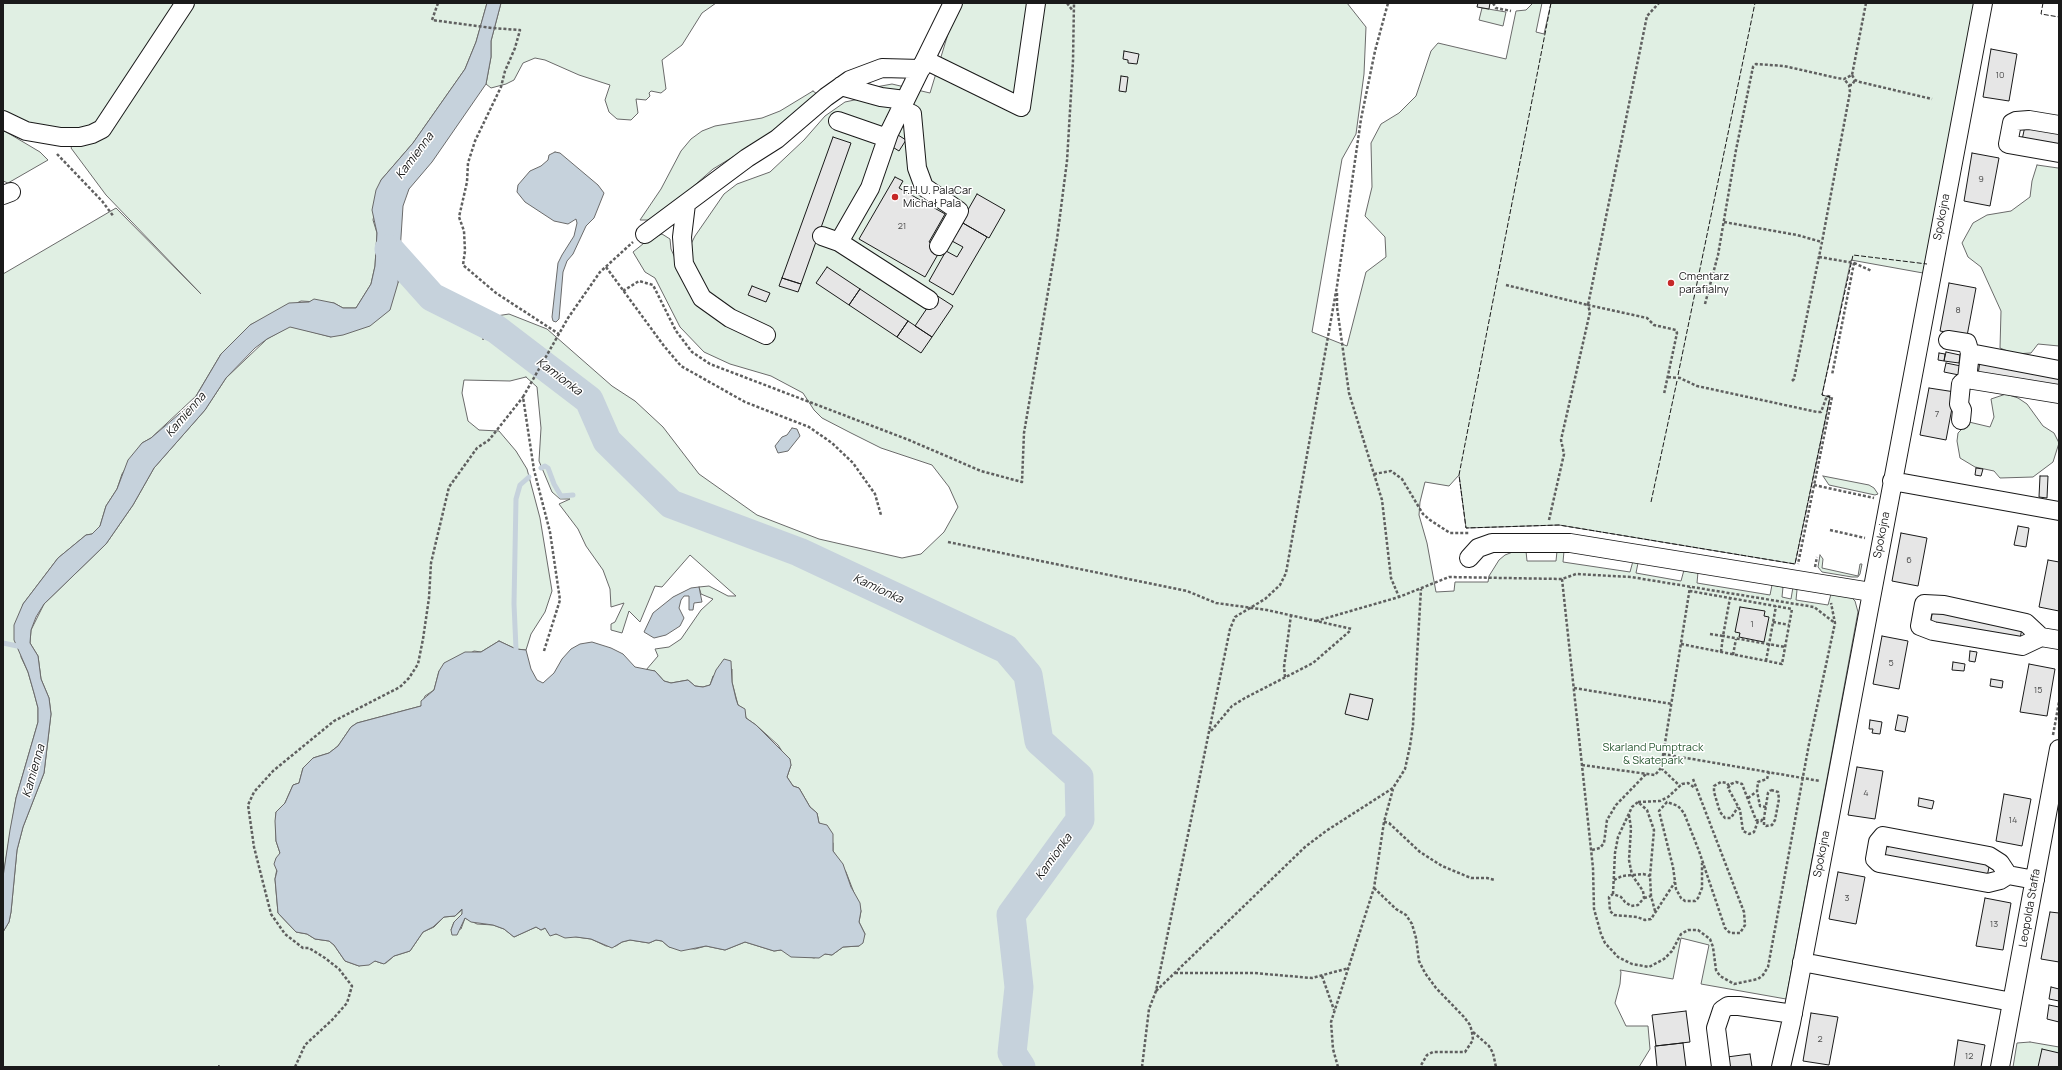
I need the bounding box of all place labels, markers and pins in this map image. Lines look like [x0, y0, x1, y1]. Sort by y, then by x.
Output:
place label: F.H.U. PalaCar Michał Pala [903, 184, 972, 210]
marker: F.H.U. PalaCar Michał Pala [890, 192, 900, 202]
place label: Cmentarz parafialny [1679, 270, 1729, 296]
marker: Cmentarz parafialny [1666, 278, 1676, 288]

